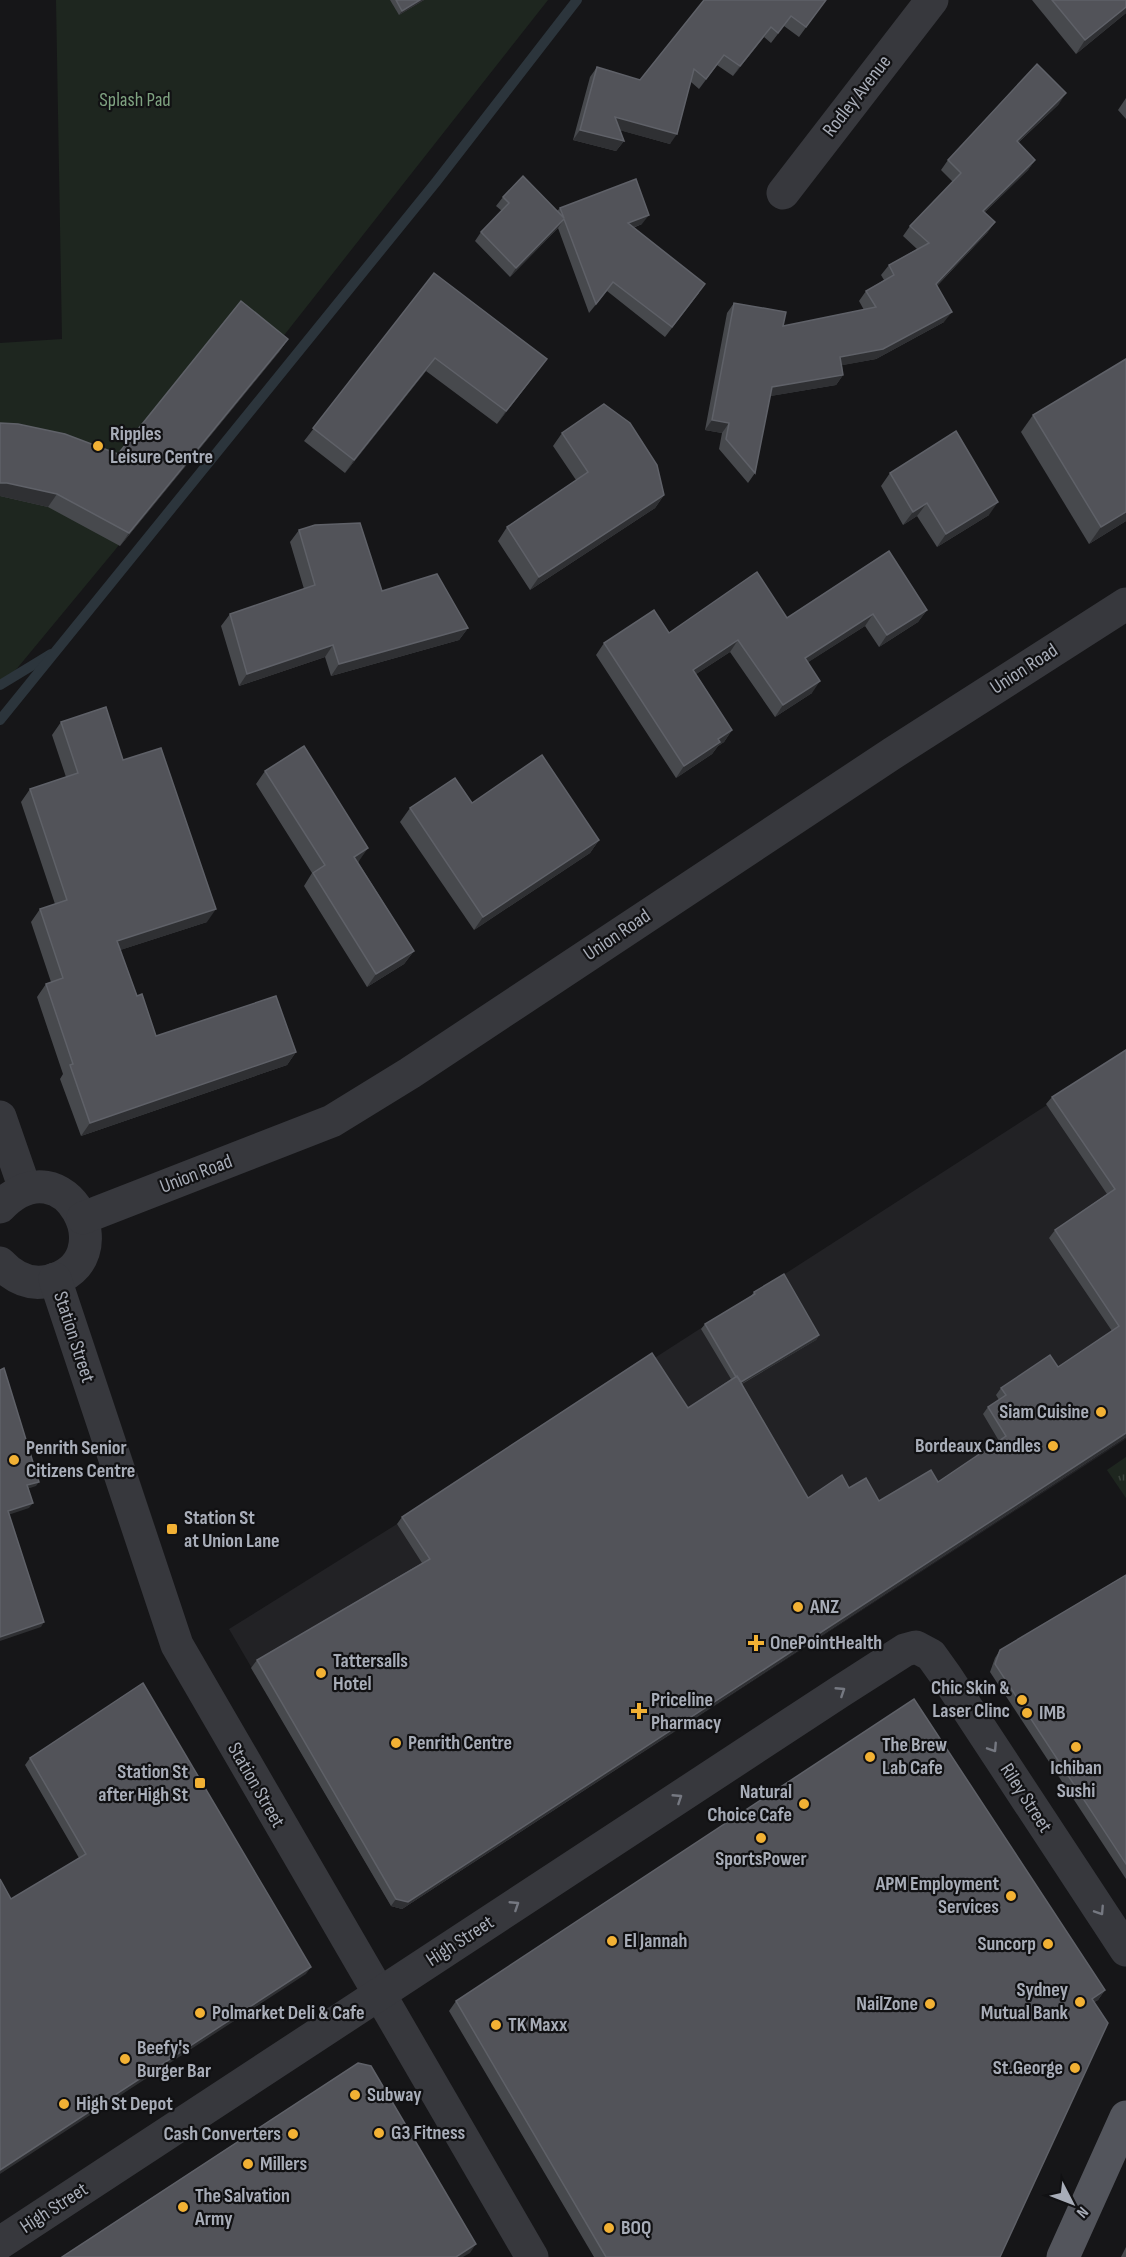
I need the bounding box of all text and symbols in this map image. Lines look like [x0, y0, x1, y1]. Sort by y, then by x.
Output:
street label: Rodley Avenue [818, 50, 896, 142]
park label: Splash Pad [99, 88, 171, 112]
place label: Ripples Leisure Centre [110, 422, 213, 469]
marker: Ripples Leisure Centre [91, 439, 105, 453]
street label: Union Road [986, 638, 1062, 700]
street label: Union Road [579, 904, 655, 966]
street label: Union Road [156, 1149, 236, 1199]
street label: Station Street [48, 1288, 100, 1386]
place label: Siam Cuisine [999, 1400, 1089, 1424]
marker: Siam Cuisine [1094, 1405, 1108, 1419]
place label: Bordeaux Candles [915, 1434, 1041, 1458]
place label: Penrith Senior Citizens Centre [26, 1436, 135, 1483]
marker: Bordeaux Candles [1046, 1439, 1060, 1453]
marker: Penrith Senior Citizens Centre [7, 1453, 21, 1467]
place label: Station St at Union Lane [184, 1506, 280, 1553]
marker: Station St at Union Lane [165, 1522, 179, 1536]
place label: ANZ [809, 1595, 839, 1619]
marker: ANZ [791, 1600, 805, 1614]
place label: OnePointHealth [770, 1631, 882, 1655]
marker: OnePointHealth [747, 1634, 765, 1652]
place label: Tattersalls Hotel [333, 1649, 408, 1696]
marker: Tattersalls Hotel [314, 1666, 328, 1680]
place label: Chic Skin & Laser Clinc [931, 1676, 1010, 1723]
one-way arrow [834, 1687, 845, 1698]
place label: Priceline Pharmacy [651, 1688, 722, 1735]
marker: Chic Skin & Laser Clinc [1015, 1693, 1029, 1707]
place label: IMB [1039, 1701, 1066, 1725]
marker: Priceline Pharmacy [632, 1704, 646, 1718]
marker: IMB [1020, 1706, 1034, 1720]
place label: Penrith Centre [408, 1731, 512, 1755]
place label: The Brew Lab Cafe [882, 1733, 947, 1780]
marker: Penrith Centre [389, 1736, 403, 1750]
street label: Station Street [222, 1738, 290, 1832]
marker: Ichiban Sushi [1069, 1740, 1083, 1754]
one-way arrow [986, 1741, 997, 1752]
marker: The Brew Lab Cafe [863, 1750, 877, 1764]
place label: Ichiban Sushi [1050, 1756, 1102, 1803]
street label: Riley Street [995, 1759, 1057, 1837]
place label: Station St after High St [98, 1760, 188, 1807]
marker: Station St after High St [193, 1776, 207, 1790]
place label: Natural Choice Cafe [707, 1780, 792, 1827]
one-way arrow [671, 1794, 682, 1805]
marker: Natural Choice Cafe [797, 1797, 811, 1811]
marker: SportsPower [754, 1831, 768, 1845]
place label: SportsPower [715, 1847, 807, 1871]
place label: APM Employment Services [875, 1872, 999, 1919]
marker: APM Employment Services [1004, 1889, 1018, 1903]
one-way arrow [508, 1901, 519, 1912]
one-way arrow [1093, 1905, 1105, 1915]
street label: High Street [422, 1910, 498, 1972]
place label: El Jannah [624, 1929, 687, 1953]
place label: Suncorp [977, 1932, 1036, 1956]
marker: El Jannah [605, 1934, 619, 1948]
marker: Suncorp [1041, 1937, 1055, 1951]
place label: Sydney Mutual Bank [981, 1978, 1069, 2025]
place label: NailZone [856, 1992, 918, 2016]
marker: Sydney Mutual Bank [1073, 1995, 1087, 2009]
marker: NailZone [923, 1997, 937, 2011]
place label: Polmarket Deli & Cafe [212, 2001, 365, 2025]
marker: Polmarket Deli & Cafe [193, 2006, 207, 2020]
place label: TK Maxx [508, 2013, 568, 2037]
marker: TK Maxx [489, 2018, 503, 2032]
place label: Beefy's Burger Bar [137, 2036, 211, 2083]
marker: Beefy's Burger Bar [118, 2052, 132, 2066]
place label: St.George [993, 2056, 1063, 2080]
marker: St.George [1068, 2061, 1082, 2075]
place label: Subway [367, 2083, 422, 2107]
marker: Subway [348, 2088, 362, 2102]
place label: High St Depot [76, 2092, 173, 2116]
marker: High St Depot [57, 2097, 71, 2111]
place label: G3 Fitness [391, 2121, 466, 2145]
place label: Cash Converters [163, 2122, 281, 2146]
marker: G3 Fitness [372, 2126, 386, 2140]
marker: Cash Converters [286, 2127, 300, 2141]
place label: Millers [260, 2152, 307, 2176]
marker: Millers [241, 2157, 255, 2171]
north arrow [1042, 2173, 1102, 2233]
street label: High Street [16, 2177, 92, 2239]
place label: The Salvation Army [194, 2184, 290, 2231]
marker: The Salvation Army [176, 2200, 190, 2214]
text: N [1072, 2203, 1092, 2222]
place label: BOQ [621, 2216, 651, 2240]
marker: BOQ [602, 2221, 616, 2235]

